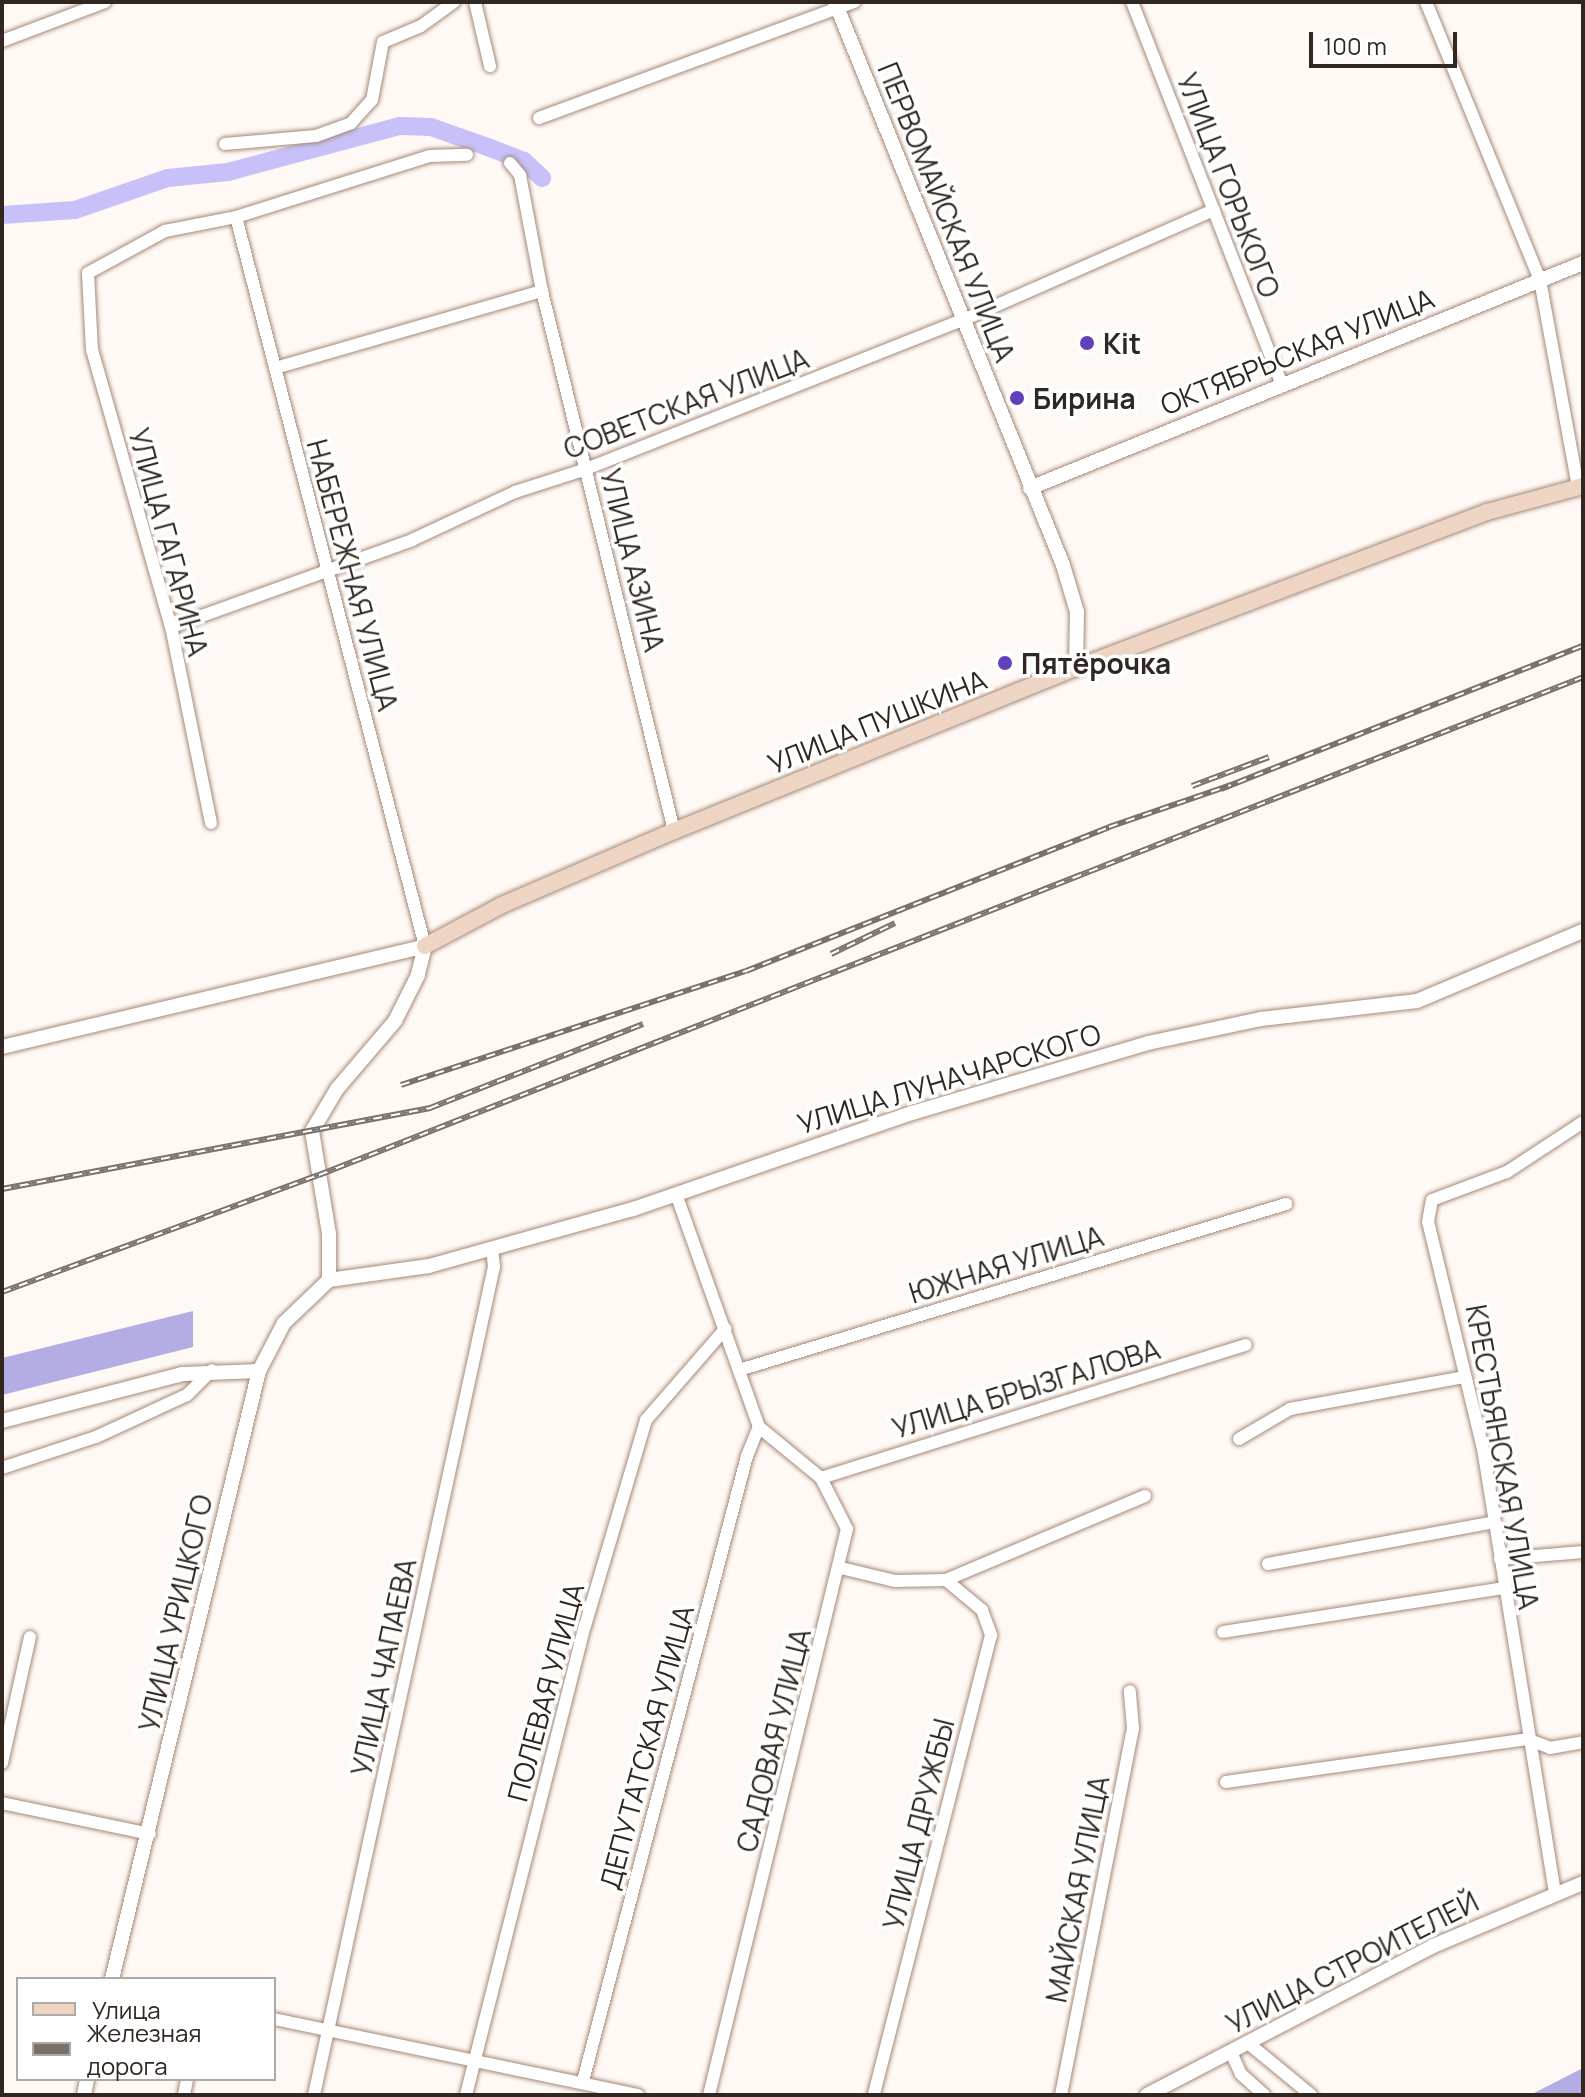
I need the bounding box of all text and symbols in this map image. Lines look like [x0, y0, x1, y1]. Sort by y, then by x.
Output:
scale bar [1313, 16, 1461, 66]
text: 100 m [1323, 29, 1387, 62]
street label: ПЕРВОМАЙСКАЯ УЛИЦА [872, 57, 1022, 367]
street label: УЛИЦА ГОРЬКОГО [1171, 68, 1287, 302]
street label: ОКТЯБРЬСКАЯ УЛИЦА [1155, 281, 1439, 421]
place label: Kit [1103, 326, 1141, 360]
marker: Kit [1078, 334, 1096, 352]
street label: СОВЕТСКАЯ УЛИЦА [559, 341, 813, 465]
place label: Бирина [1033, 381, 1136, 415]
marker: Бирина [1008, 389, 1026, 407]
street label: УЛИЦА ГАГАРИНА [122, 424, 216, 660]
street label: НАБЕРЕЖНАЯ УЛИЦА [301, 436, 405, 714]
street label: УЛИЦА АЗИНА [594, 465, 672, 655]
place label: Пятёрочка [1021, 646, 1171, 680]
marker: Пятёрочка [996, 654, 1014, 672]
street label: УЛИЦА ПУШКИНА [763, 662, 991, 780]
street label: УЛИЦА ЛУНАЧАРСКОГО [793, 1016, 1105, 1140]
street label: ЮЖНАЯ УЛИЦА [905, 1218, 1107, 1310]
street label: КРЕСТЬЯНСКАЯ УЛИЦА [1460, 1302, 1546, 1612]
street label: УЛИЦА БРЫЗГАЛОВА [888, 1331, 1164, 1445]
street label: УЛИЦА УРИЦКОГО [131, 1491, 219, 1735]
street label: УЛИЦА ЧАПАЕВА [344, 1555, 422, 1779]
street label: ПОЛЕВАЯ УЛИЦА [500, 1579, 590, 1805]
street label: ДЕПУТАТСКАЯ УЛИЦА [592, 1601, 700, 1893]
street label: САДОВАЯ УЛИЦА [729, 1625, 817, 1855]
street label: УЛИЦА ДРУЖБЫ [876, 1715, 960, 1933]
street label: МАЙСКАЯ УЛИЦА [1039, 1773, 1115, 2005]
street label: УЛИЦА СТРОИТЕЛЕЙ [1220, 1884, 1484, 2040]
legend [16, 1977, 276, 2081]
text: Улица [92, 1993, 161, 2026]
text: Железная дорога [87, 2016, 202, 2082]

